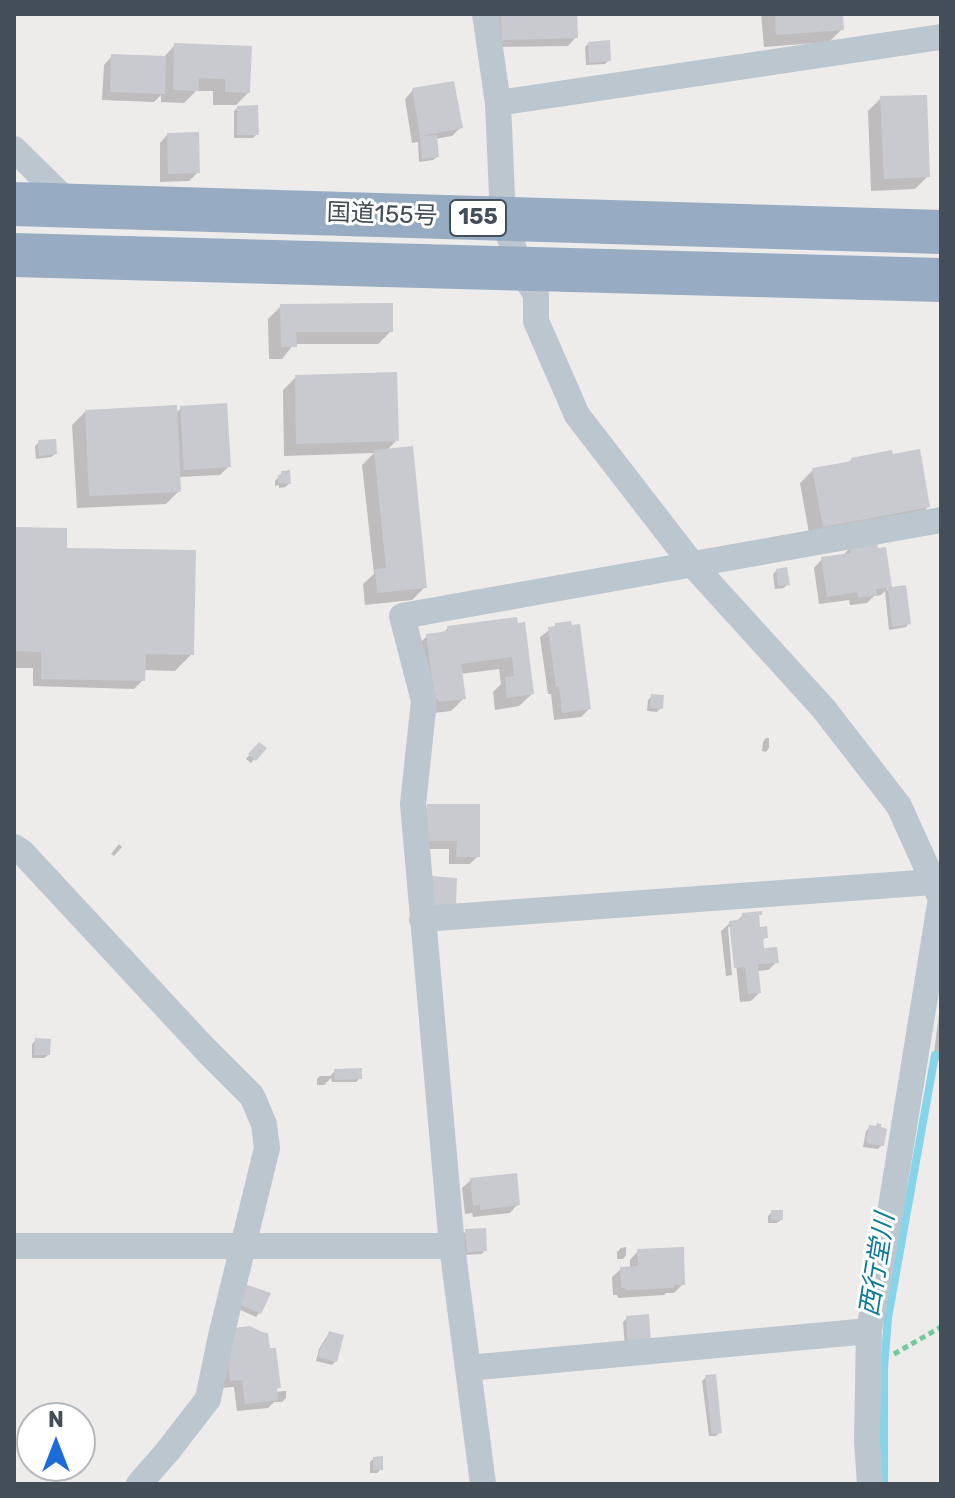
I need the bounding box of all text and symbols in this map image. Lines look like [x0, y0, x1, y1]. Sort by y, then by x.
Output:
street label: 国道155号 [326, 199, 438, 231]
road number: 155 [450, 200, 506, 236]
water label: 西行堂川 [854, 1211, 902, 1319]
north arrow [16, 1402, 96, 1482]
text: N [48, 1406, 64, 1433]

